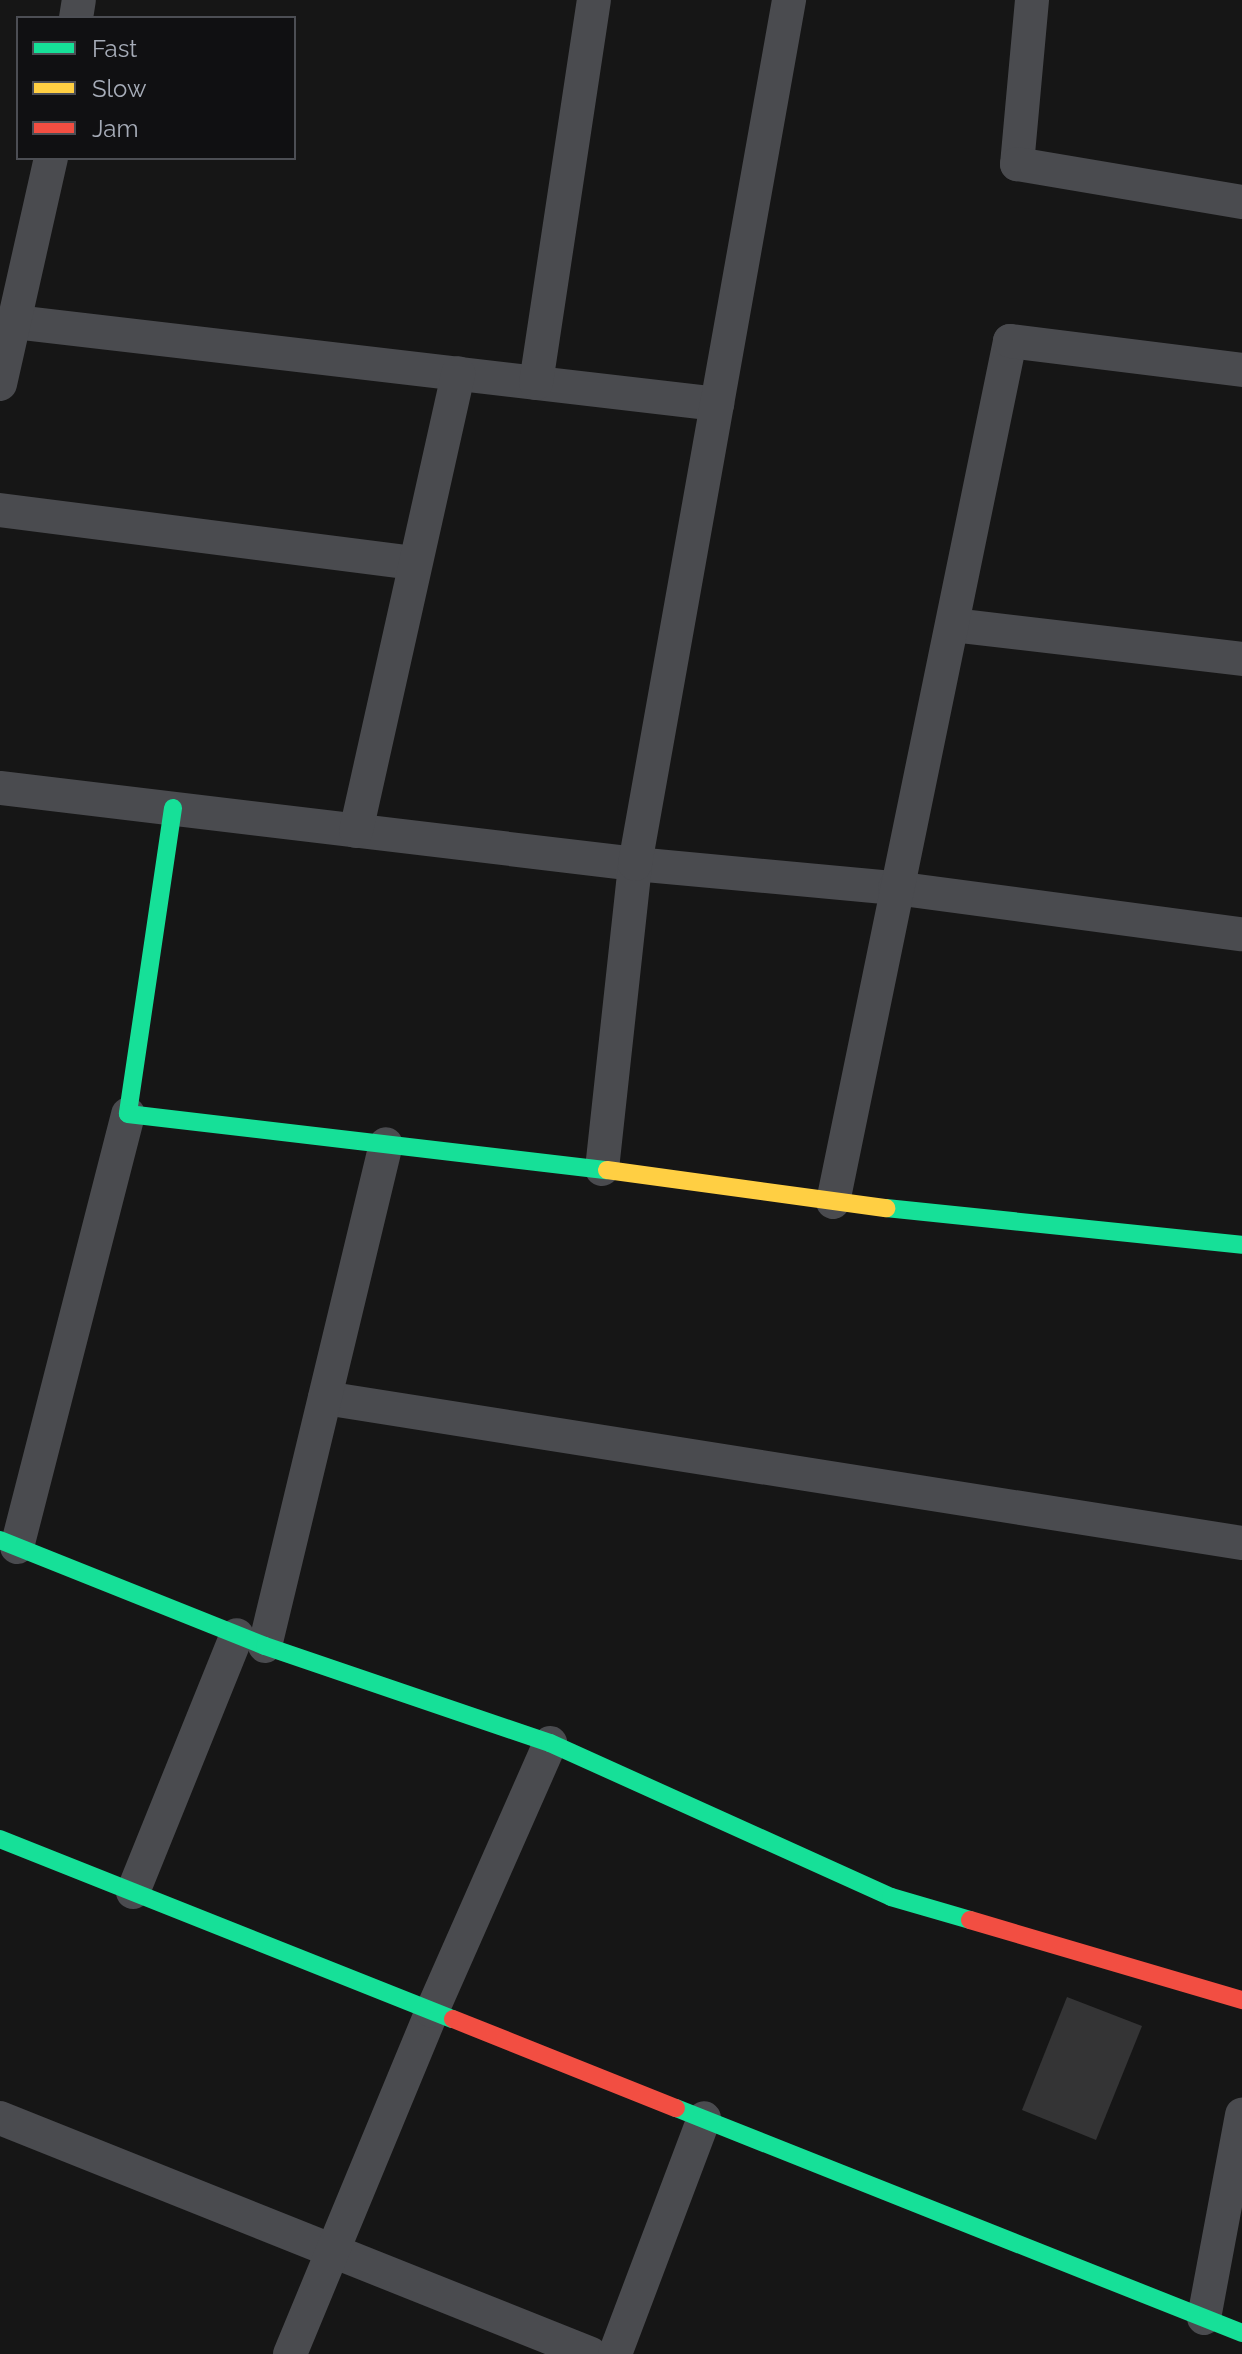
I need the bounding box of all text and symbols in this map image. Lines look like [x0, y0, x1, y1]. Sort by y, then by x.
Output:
legend [16, 16, 296, 160]
text: Fast [92, 34, 137, 63]
text: Slow [92, 74, 146, 103]
text: Jam [92, 114, 138, 143]

